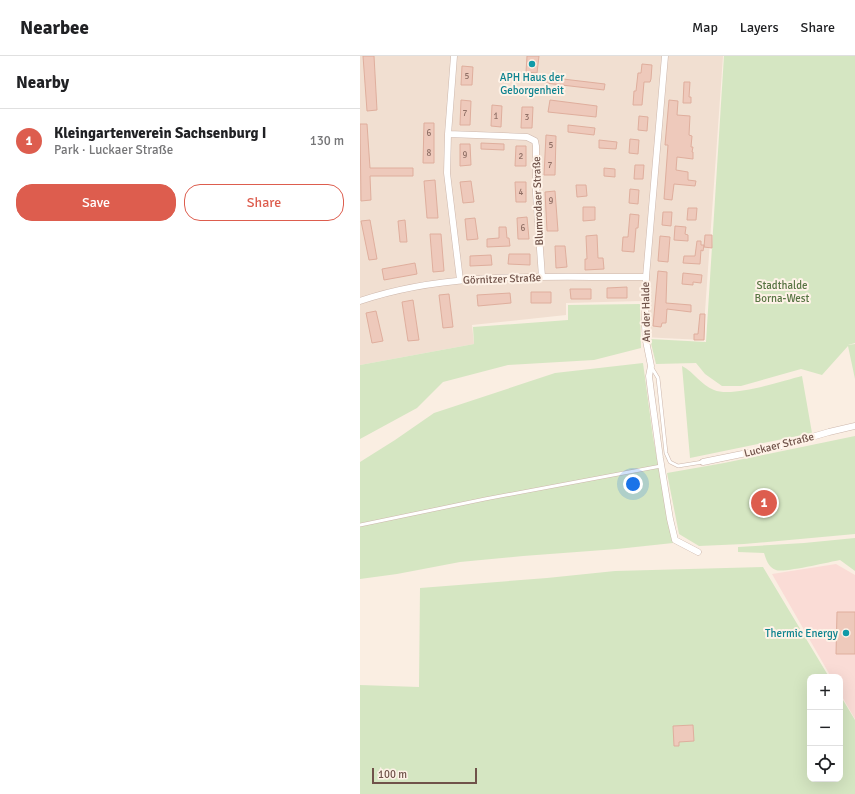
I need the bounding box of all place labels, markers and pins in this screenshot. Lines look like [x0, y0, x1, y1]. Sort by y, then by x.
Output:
marker: APH Haus der Geborgenheit [527, 59, 537, 69]
place label: APH Haus der Geborgenheit [500, 71, 564, 97]
pin: 1 [751, 488, 777, 518]
place label: Thermic Energy [765, 627, 839, 640]
marker: Thermic Energy [841, 628, 851, 638]

